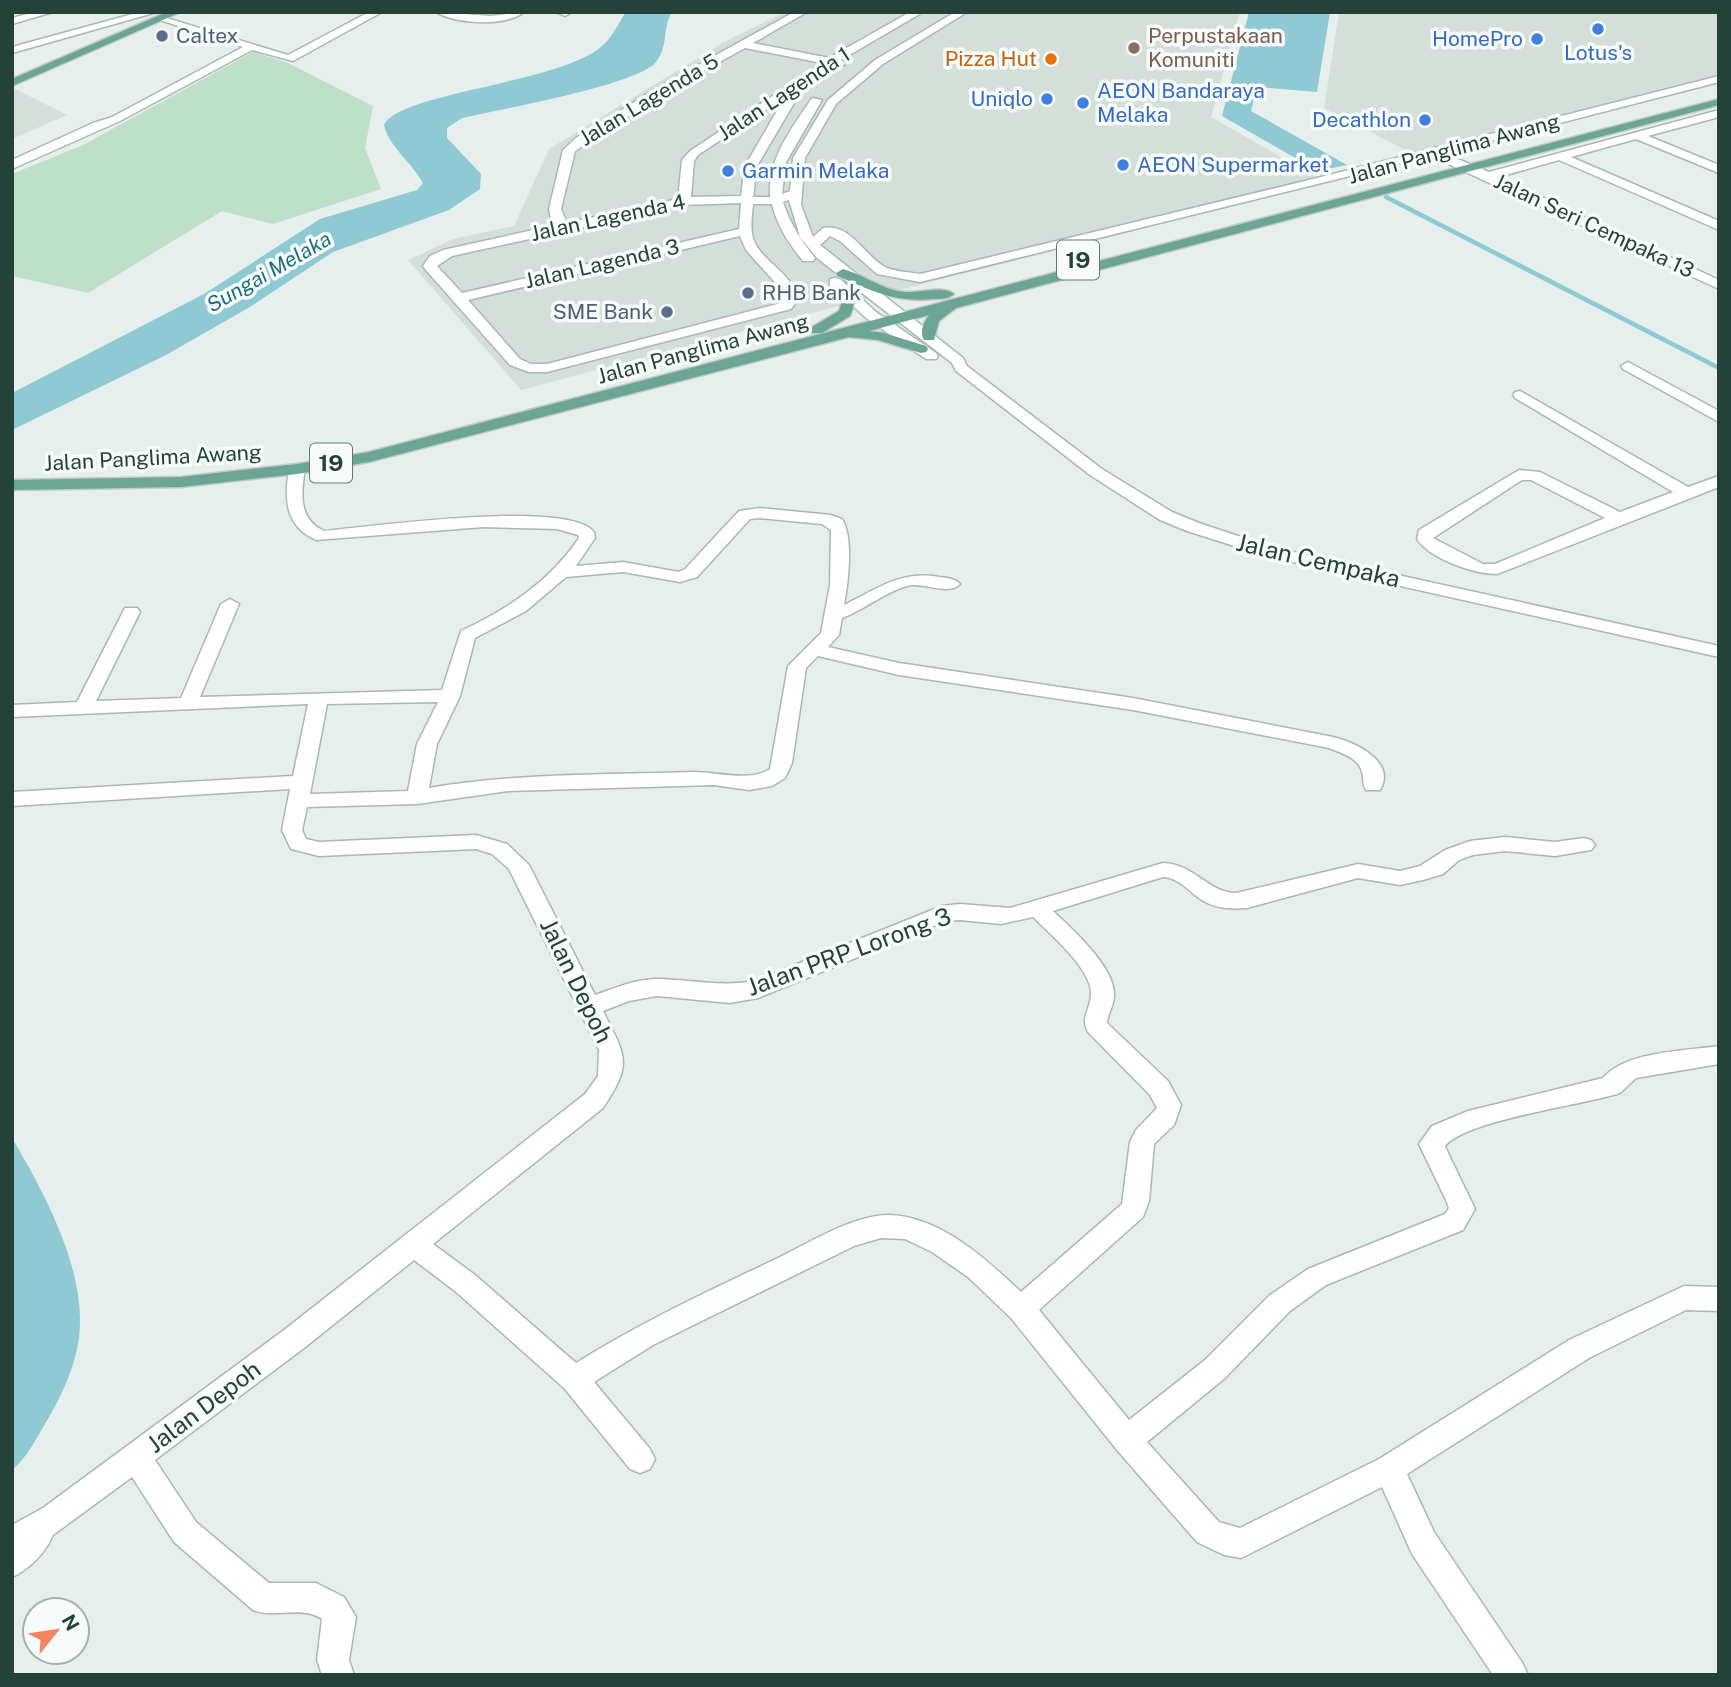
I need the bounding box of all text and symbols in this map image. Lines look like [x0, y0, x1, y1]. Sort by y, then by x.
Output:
marker: Lotus's [1590, 21, 1606, 37]
place label: Caltex [176, 23, 239, 48]
place label: Perpustakaan Komuniti [1148, 23, 1283, 72]
place label: HomePro [1432, 26, 1523, 51]
marker: Caltex [154, 28, 170, 44]
marker: HomePro [1529, 31, 1545, 47]
marker: Perpustakaan Komuniti [1126, 40, 1142, 56]
place label: Lotus's [1564, 40, 1632, 65]
street label: Jalan Lagenda 1 [713, 41, 855, 146]
place label: Pizza Hut [945, 46, 1037, 71]
street label: Jalan Lagenda 5 [575, 48, 723, 151]
marker: Pizza Hut [1043, 51, 1059, 67]
place label: AEON Bandaraya Melaka [1097, 78, 1265, 127]
place label: Uniqlo [971, 86, 1033, 111]
marker: Uniqlo [1039, 91, 1055, 107]
marker: AEON Bandaraya Melaka [1075, 95, 1091, 111]
place label: Decathlon [1312, 107, 1411, 132]
street label: Jalan Panglima Awang [1345, 108, 1562, 189]
marker: Decathlon [1417, 112, 1433, 128]
place label: AEON Supermarket [1137, 152, 1329, 177]
marker: AEON Supermarket [1115, 157, 1131, 173]
place label: Garmin Melaka [742, 158, 889, 183]
marker: Garmin Melaka [720, 163, 736, 179]
street label: Jalan Seri Cempaka 13 [1490, 168, 1698, 283]
street label: Jalan Lagenda 4 [528, 189, 687, 246]
water label: Sungai Melaka [202, 226, 336, 317]
street label: Jalan Lagenda 3 [522, 234, 681, 293]
road number: 19 [1057, 241, 1099, 280]
place label: RHB Bank [762, 280, 861, 305]
marker: RHB Bank [740, 285, 756, 301]
place label: SME Bank [553, 299, 653, 324]
marker: SME Bank [659, 304, 675, 320]
street label: Jalan Panglima Awang [594, 308, 811, 389]
street label: Jalan Panglima Awang [44, 439, 262, 476]
road number: 19 [310, 444, 352, 482]
street label: Jalan Cempaka [1234, 528, 1403, 592]
street label: Jalan PRP Lorong 3 [743, 901, 954, 1001]
street label: Jalan Depoh [535, 914, 619, 1047]
street label: Jalan Depoh [141, 1355, 266, 1458]
north arrow [21, 1596, 91, 1666]
text: N [57, 1611, 84, 1634]

